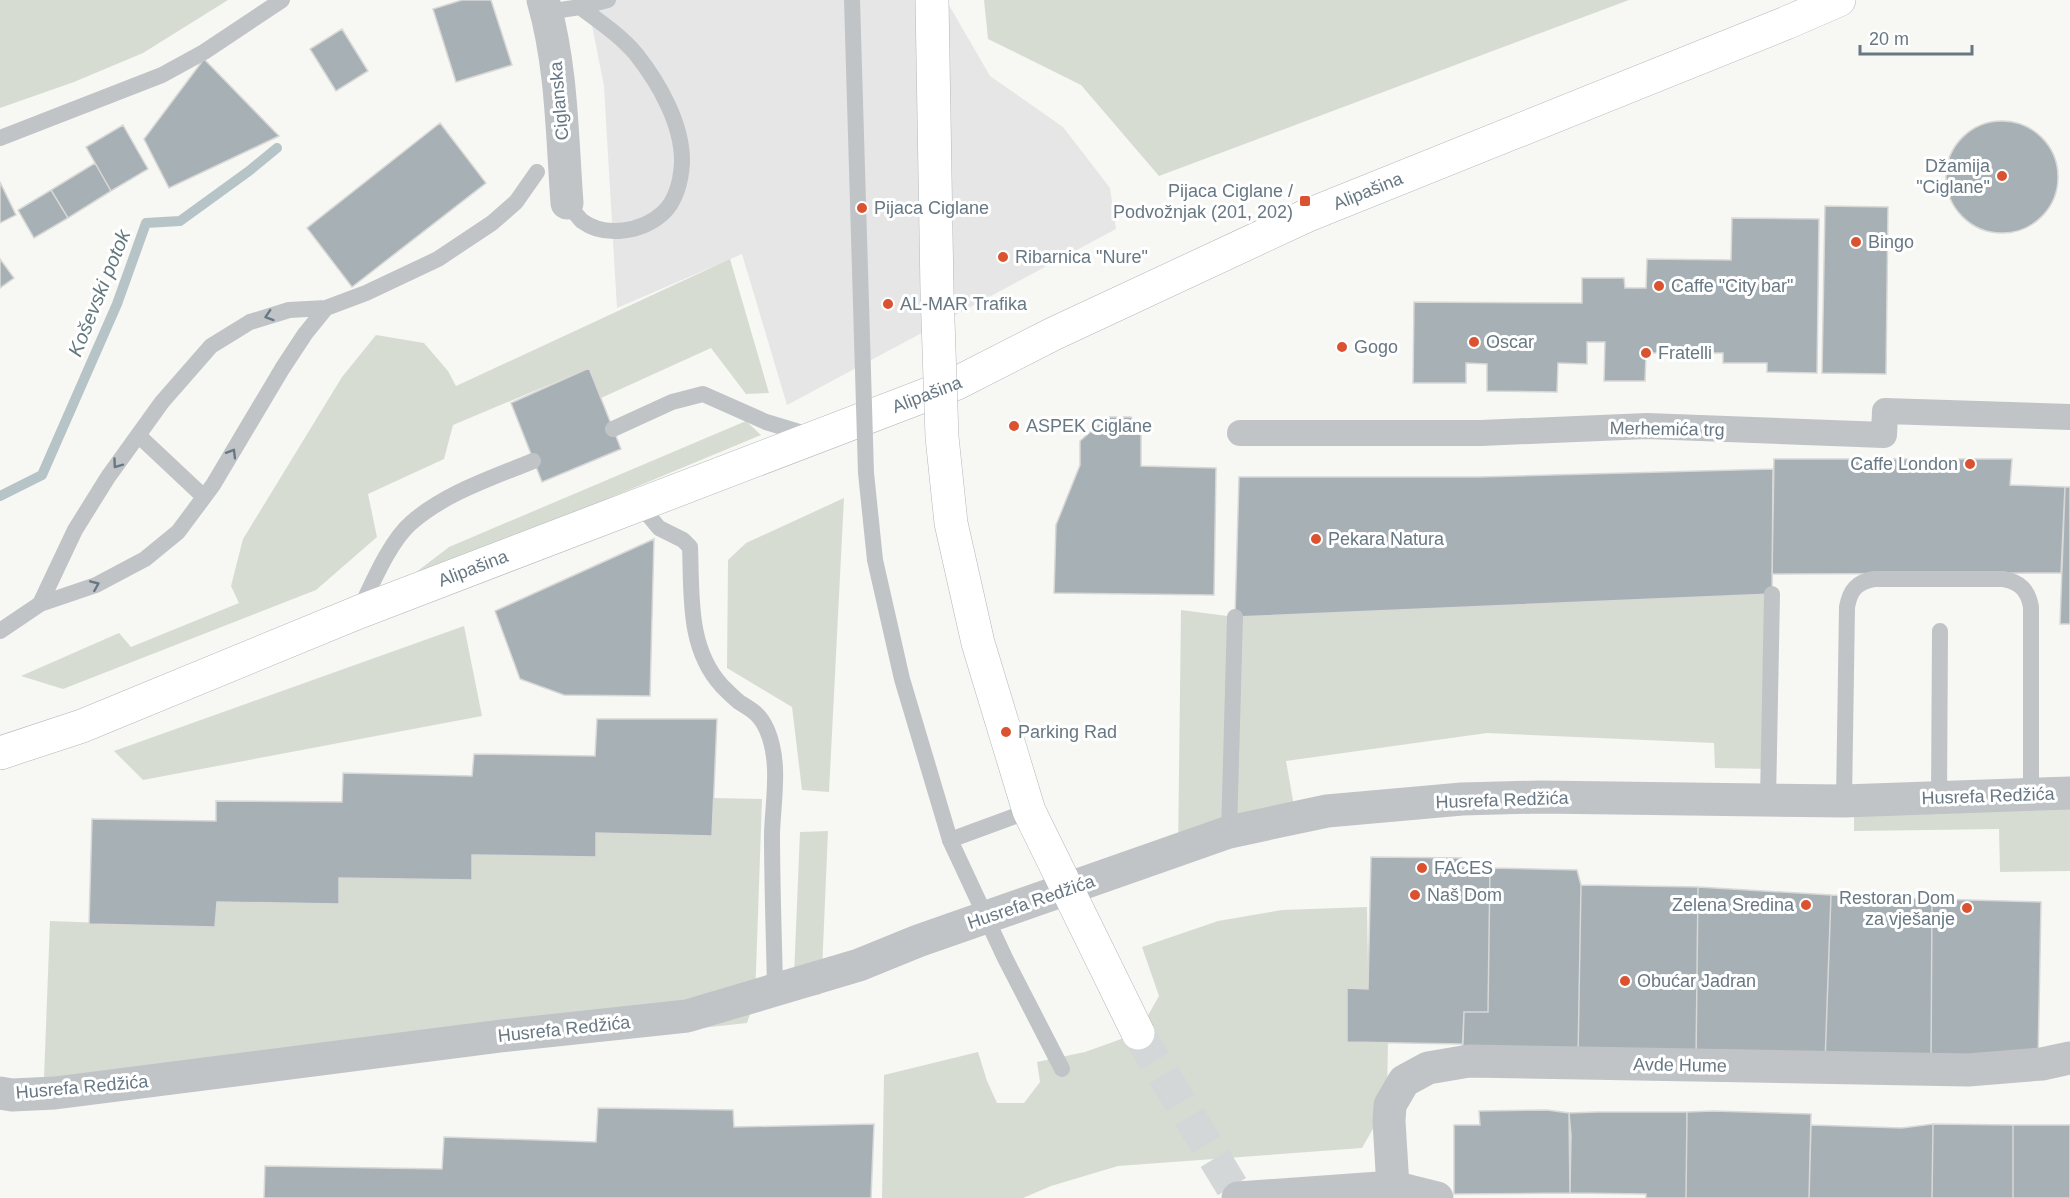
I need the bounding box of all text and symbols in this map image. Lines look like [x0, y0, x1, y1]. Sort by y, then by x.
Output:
scale bar [1860, 18, 1972, 56]
text: 20 m [1869, 29, 1909, 49]
street label: Ciglanska [546, 60, 572, 141]
place label: Džamija "Ciglane" [1916, 156, 1991, 197]
street label: Alipašina [1330, 168, 1407, 214]
marker: Džamija "Ciglane" [1995, 169, 2009, 183]
place label: Pijaca Ciglane / Podvožnjak (201, 202) [1113, 181, 1293, 222]
marker: Pijaca Ciglane / Podvožnjak (201, 202) [1298, 194, 1312, 208]
place label: Pijaca Ciglane [874, 198, 989, 218]
marker: Pijaca Ciglane [855, 201, 869, 215]
water label: Koševski potok [64, 226, 135, 359]
place label: Bingo [1868, 232, 1914, 252]
marker: Bingo [1849, 235, 1863, 249]
place label: Ribarnica "Nure" [1015, 247, 1148, 267]
marker: Ribarnica "Nure" [996, 250, 1010, 264]
place label: Caffe "City bar" [1671, 276, 1794, 296]
marker: Caffe "City bar" [1652, 279, 1666, 293]
place label: AL-MAR Trafika [900, 294, 1028, 314]
marker: AL-MAR Trafika [881, 297, 895, 311]
one-way arrow [264, 309, 275, 322]
place label: Oscar [1486, 332, 1534, 352]
marker: Oscar [1467, 335, 1481, 349]
place label: Gogo [1354, 337, 1398, 357]
marker: Gogo [1335, 340, 1349, 354]
place label: Fratelli [1658, 343, 1712, 363]
marker: Fratelli [1639, 346, 1653, 360]
street label: Alipašina [889, 372, 966, 417]
place label: ASPEK Ciglane [1026, 416, 1152, 436]
street label: Merhemića trg [1609, 418, 1725, 440]
marker: ASPEK Ciglane [1007, 419, 1021, 433]
one-way arrow [225, 449, 236, 459]
place label: Caffe London [1850, 454, 1958, 474]
one-way arrow [114, 457, 125, 468]
marker: Caffe London [1963, 457, 1977, 471]
place label: Pekara Natura [1328, 529, 1445, 549]
marker: Pekara Natura [1309, 532, 1323, 546]
street label: Alipašina [435, 546, 512, 591]
one-way arrow [88, 580, 99, 592]
place label: Parking Rad [1018, 722, 1117, 742]
marker: Parking Rad [999, 725, 1013, 739]
street label: Husrefa Redžića [1921, 784, 2056, 808]
street label: Husrefa Redžića [1435, 788, 1570, 812]
place label: FACES [1434, 858, 1493, 878]
marker: FACES [1415, 861, 1429, 875]
street label: Husrefa Redžića [965, 871, 1098, 933]
place label: Naš Dom [1427, 885, 1502, 905]
marker: Naš Dom [1408, 888, 1422, 902]
place label: Restoran Dom za vješanje [1839, 888, 1955, 929]
place label: Zelena Sredina [1672, 895, 1795, 915]
marker: Zelena Sredina [1799, 898, 1813, 912]
marker: Restoran Dom za vješanje [1960, 901, 1974, 915]
place label: Obućar Jadran [1637, 971, 1756, 991]
marker: Obućar Jadran [1618, 974, 1632, 988]
street label: Husrefa Redžića [497, 1012, 632, 1046]
street label: Avde Hume [1633, 1054, 1727, 1076]
street label: Husrefa Redžića [15, 1071, 150, 1103]

